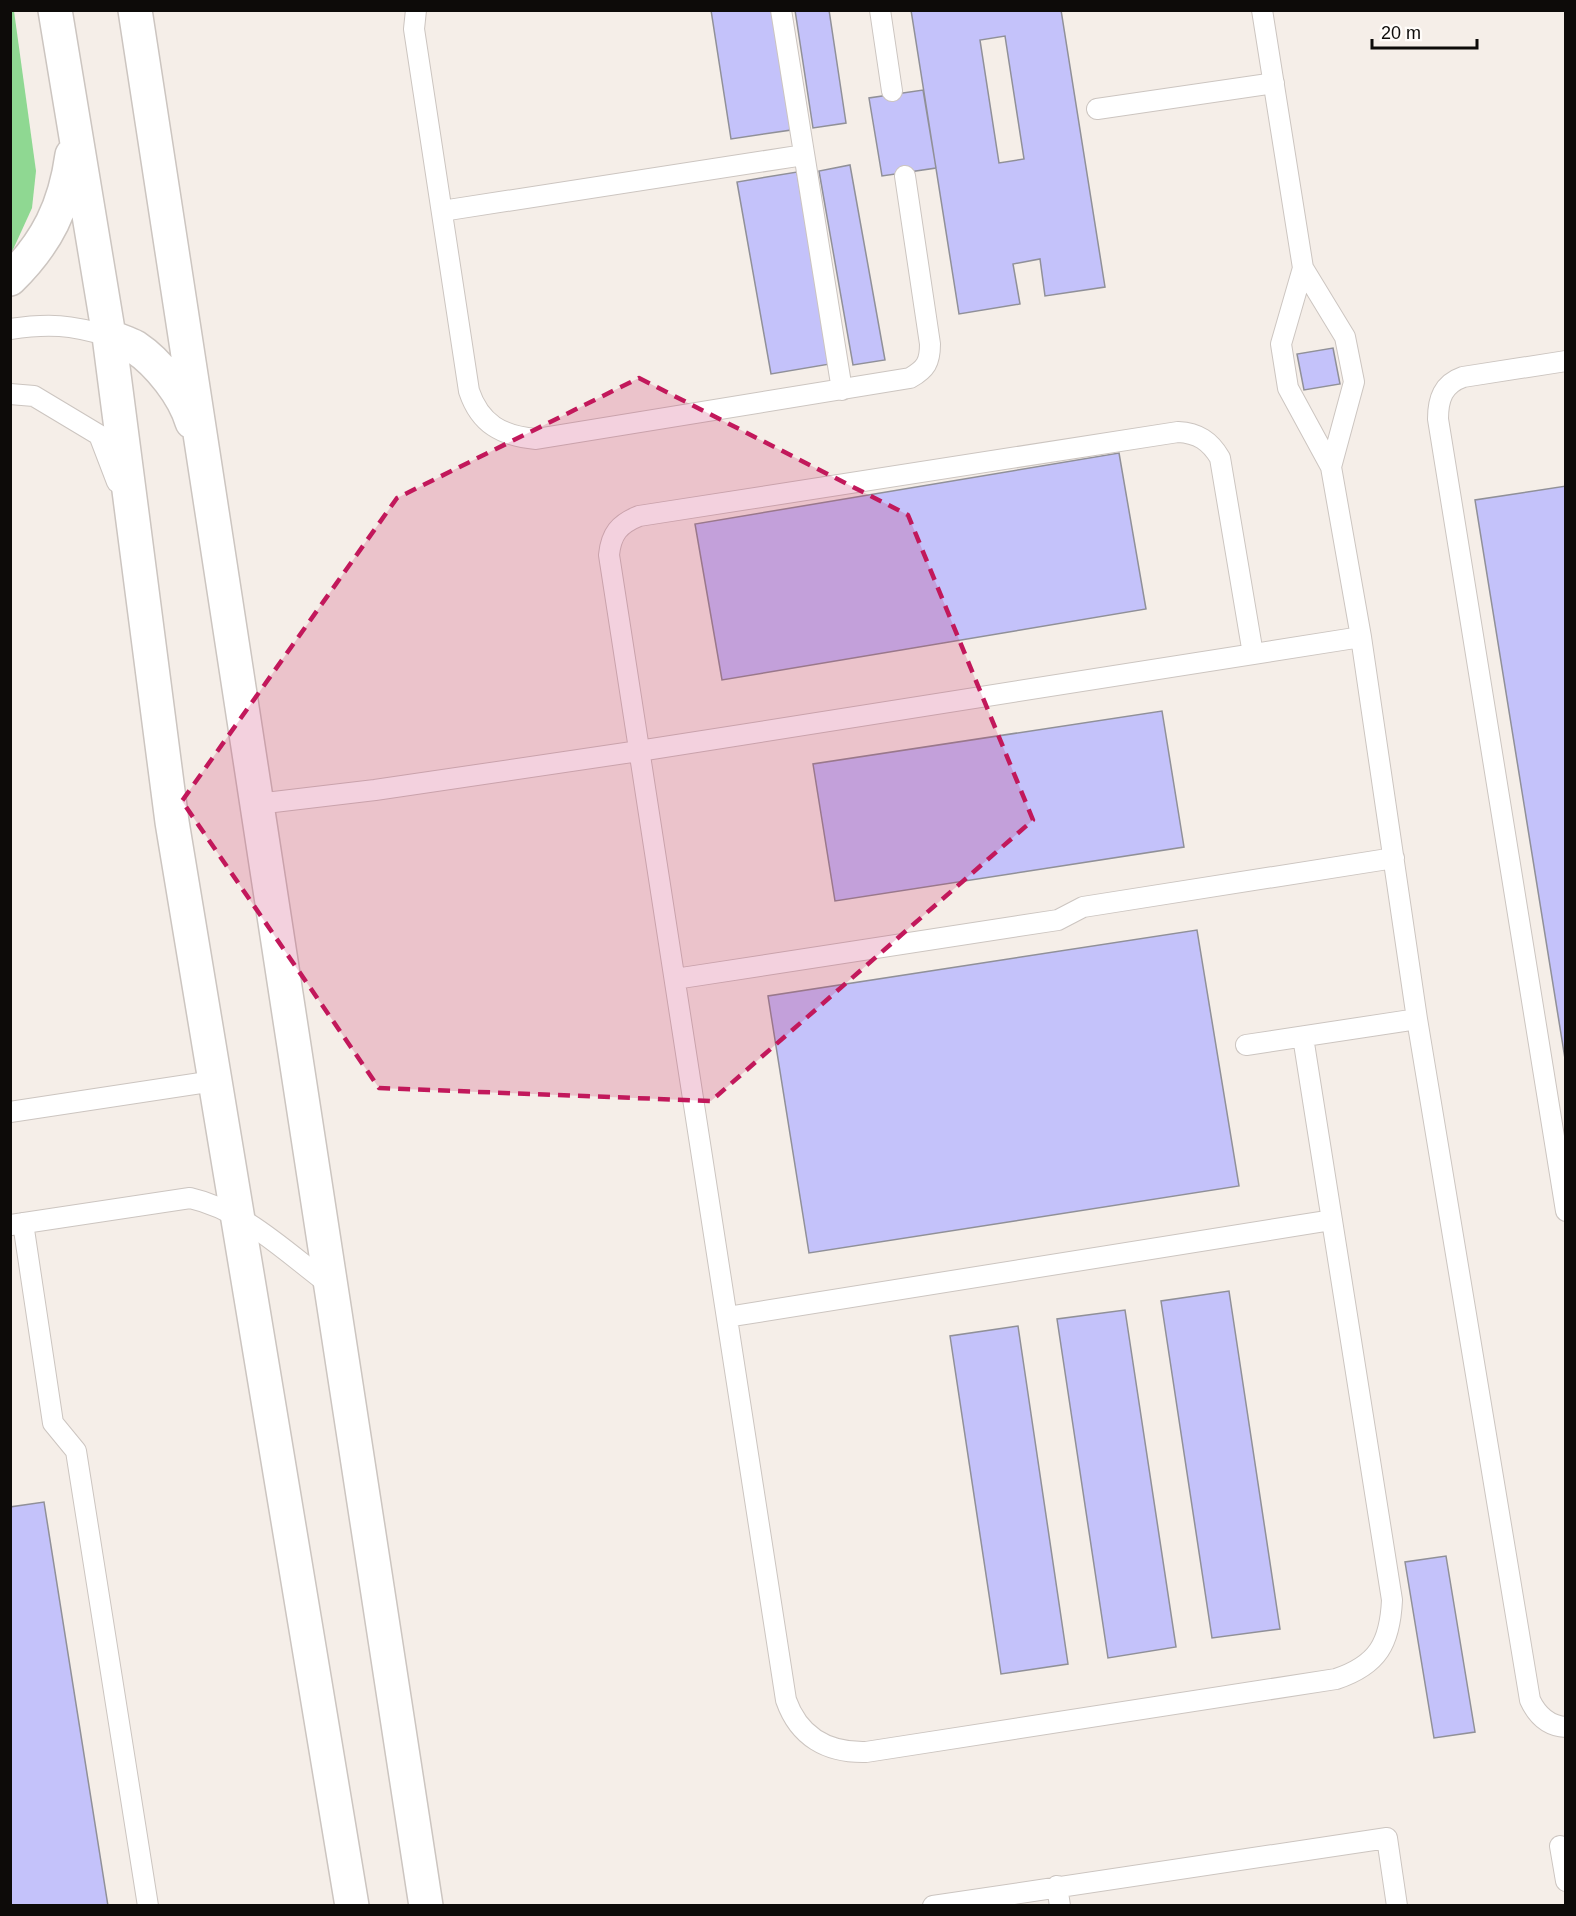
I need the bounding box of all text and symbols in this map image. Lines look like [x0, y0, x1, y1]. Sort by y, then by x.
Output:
scale bar [1372, 12, 1477, 50]
text: 20 m [1381, 23, 1421, 43]

